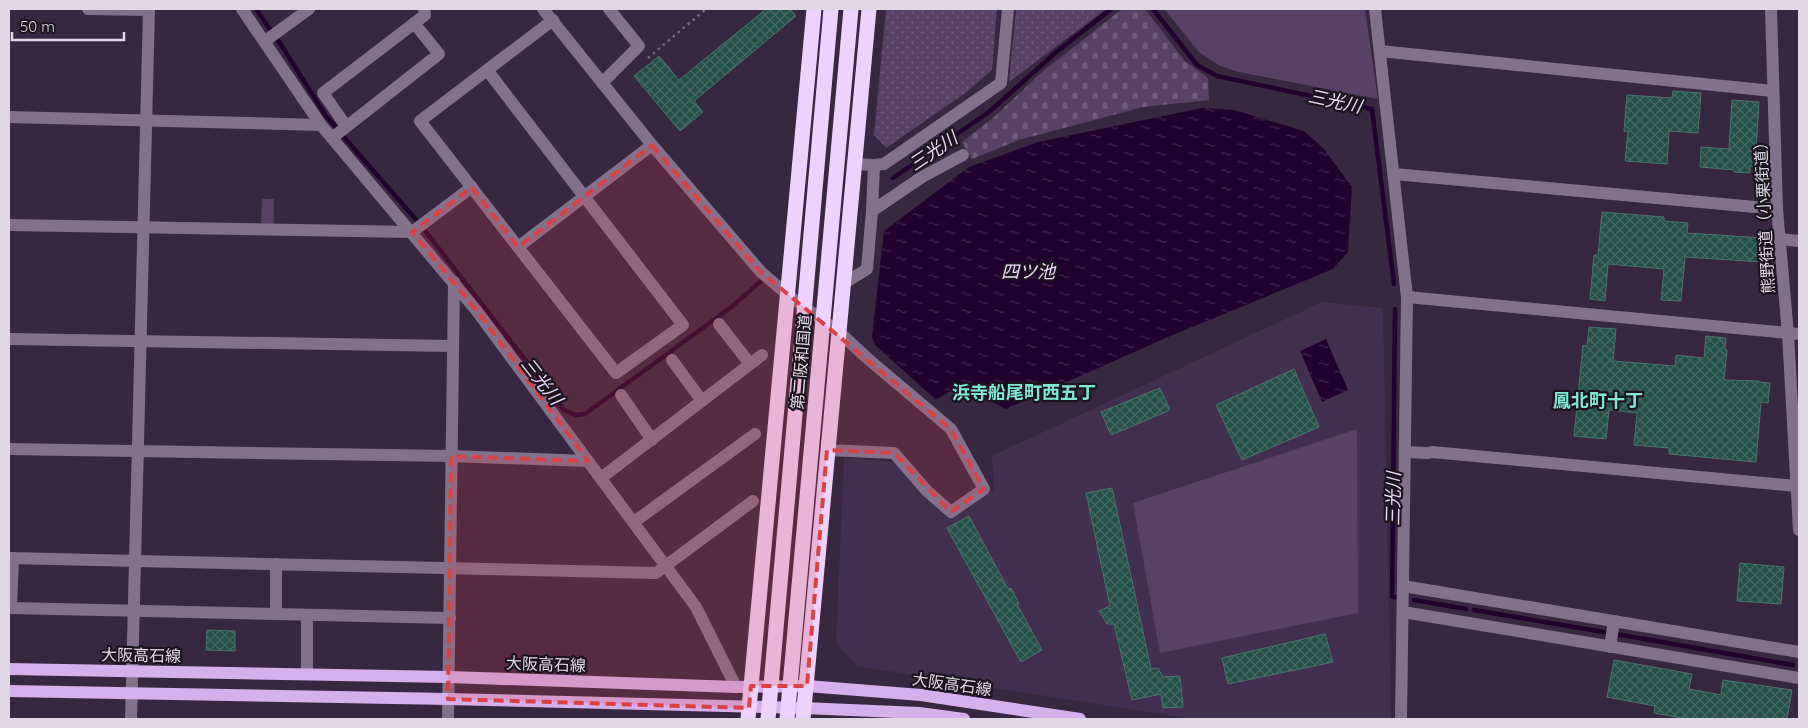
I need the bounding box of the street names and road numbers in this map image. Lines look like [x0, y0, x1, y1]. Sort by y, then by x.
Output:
street label: 熊野街道（小栗街道） [1750, 134, 1778, 294]
street label: 第二阪和国道 [787, 313, 815, 411]
street label: 大阪高石線 [101, 644, 181, 666]
street label: 大阪高石線 [506, 653, 586, 675]
street label: 大阪高石線 [911, 669, 993, 699]

